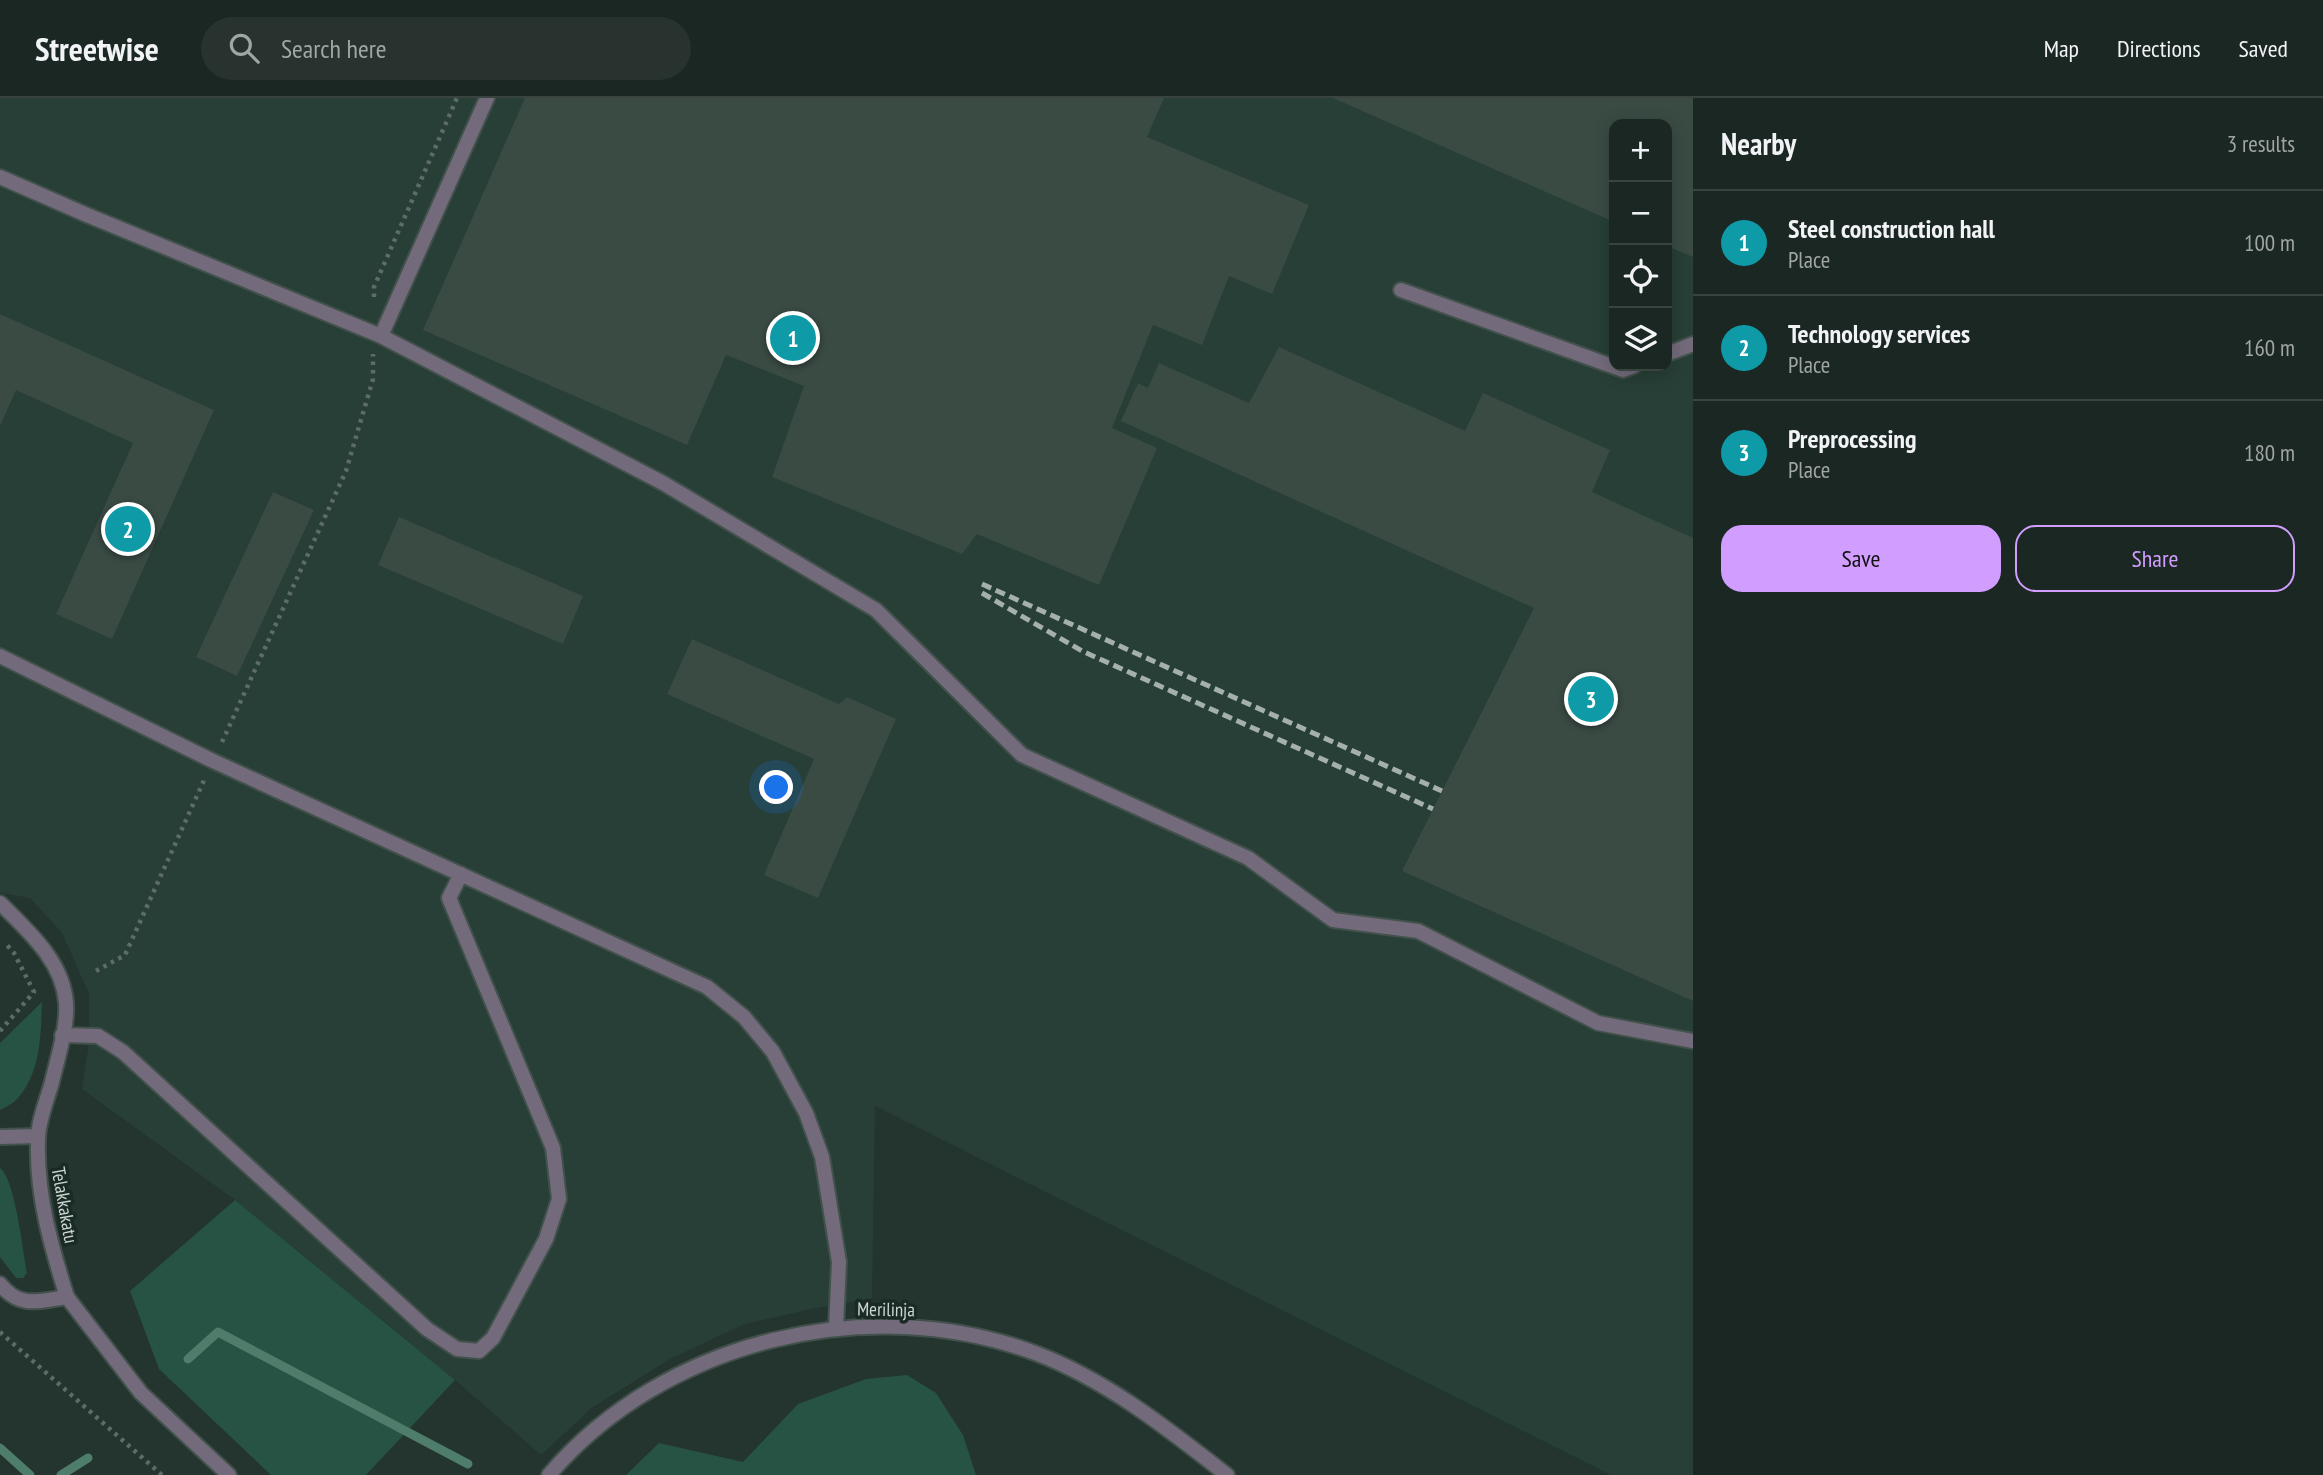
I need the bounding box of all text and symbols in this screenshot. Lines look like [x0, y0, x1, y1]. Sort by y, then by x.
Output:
search box [201, 17, 691, 80]
text: Streetwise [35, 27, 159, 70]
icon: search [225, 29, 263, 67]
text: Search here [281, 32, 387, 65]
text: Map [2044, 33, 2079, 64]
text: Directions [2117, 33, 2201, 64]
text: Saved [2239, 33, 2288, 64]
map controls [1609, 119, 1672, 371]
button: + [1609, 119, 1672, 182]
text: Nearby [1721, 124, 1796, 163]
text: 3 results [2227, 129, 2295, 158]
button: − [1609, 182, 1672, 245]
text: Steel construction hall [1788, 212, 1995, 245]
text: 1 [1739, 228, 1750, 257]
text: 100 m [2244, 228, 2295, 257]
button: locate [1609, 245, 1672, 308]
text: Place [1788, 245, 1830, 274]
button: layers [1609, 308, 1672, 371]
pin: 1 [770, 312, 816, 364]
text: Technology services [1788, 317, 1970, 350]
text: 2 [1739, 333, 1750, 362]
text: 160 m [2244, 333, 2295, 362]
text: Place [1788, 350, 1830, 379]
text: Preprocessing [1788, 422, 1917, 455]
text: 3 [1739, 438, 1750, 467]
text: 180 m [2244, 438, 2295, 467]
text: Place [1788, 455, 1830, 484]
pin: 2 [105, 503, 151, 555]
button: Save [1721, 525, 2001, 592]
button: Share [2015, 525, 2295, 592]
pin: 3 [1568, 673, 1614, 725]
your location [759, 770, 793, 804]
street label: Telakkakatu [46, 1165, 84, 1245]
street label: Merilinja [857, 1296, 915, 1322]

